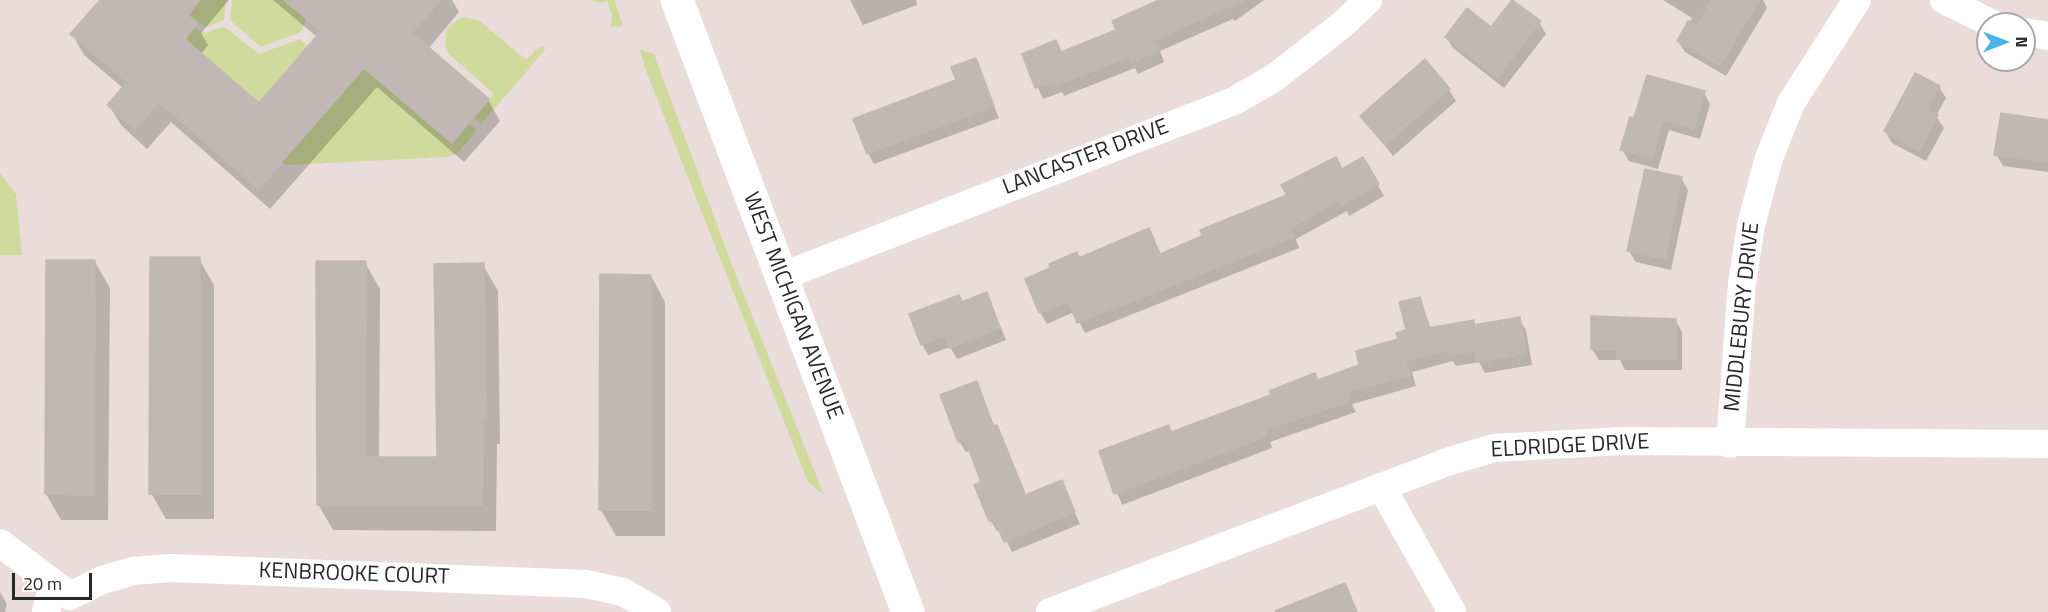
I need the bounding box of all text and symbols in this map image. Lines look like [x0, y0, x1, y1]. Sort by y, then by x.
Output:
north arrow [1976, 12, 2036, 72]
text: N [2010, 36, 2034, 48]
street label: LANCASTER DRIVE [999, 114, 1173, 202]
street label: WEST MICHIGAN AVENUE [736, 189, 848, 423]
street label: MIDDLEBURY DRIVE [1720, 221, 1766, 413]
street label: ELDRIDGE DRIVE [1490, 430, 1650, 464]
street label: KENBROOKE COURT [258, 558, 450, 592]
scale bar [15, 561, 94, 599]
text: 20 m [23, 570, 62, 597]

